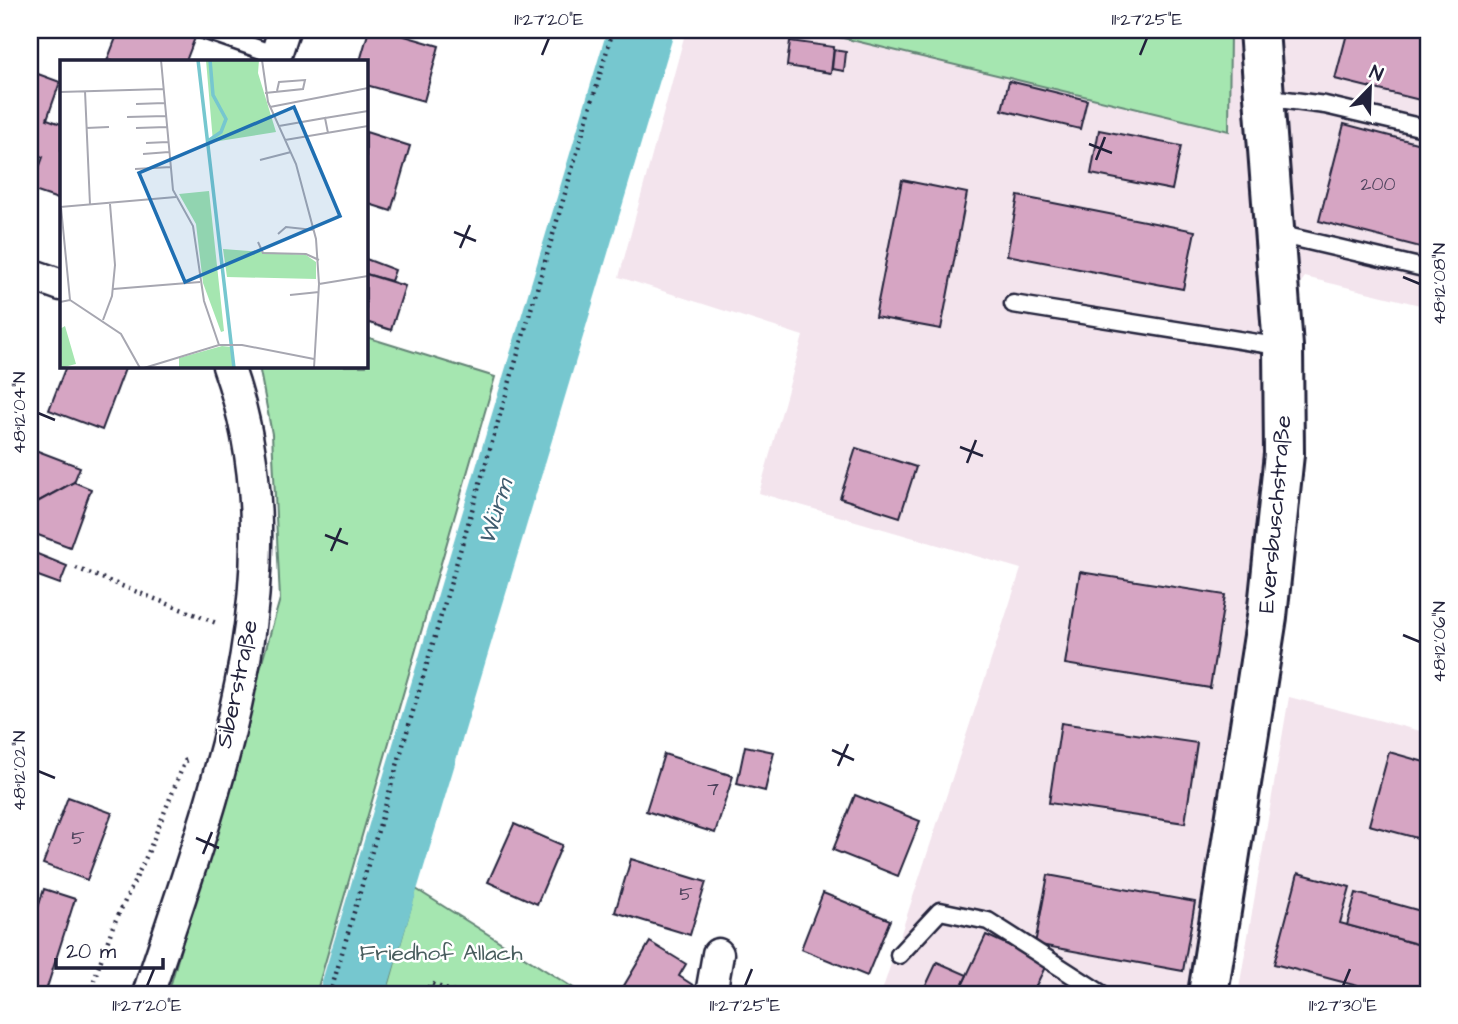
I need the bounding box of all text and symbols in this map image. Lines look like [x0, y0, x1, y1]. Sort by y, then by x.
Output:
text: 11°27'20"E [514, 7, 584, 32]
text: 11°27'25"E [1112, 7, 1183, 32]
north arrow [1336, 52, 1406, 122]
text: N [1365, 59, 1387, 89]
inset map [60, 60, 368, 368]
house number: 200 [1361, 171, 1395, 198]
text: 48°12'08"N [1427, 243, 1452, 325]
text: 48°12'04"N [7, 372, 32, 454]
street label: Eversbuschstraße [1250, 414, 1300, 614]
water label: Würm [470, 473, 523, 549]
text: 48°12'06"N [1427, 601, 1452, 683]
street label: Siberstraße [208, 617, 266, 751]
text: 48°12'02"N [7, 731, 32, 811]
house number: 7 [707, 776, 719, 803]
house number: 5 [71, 825, 85, 852]
house number: 5 [679, 881, 693, 908]
scale bar [56, 926, 163, 970]
text: 20 m [66, 937, 117, 966]
park label: Friedhof Allach [359, 937, 523, 969]
text: 11°27'20"E [112, 993, 182, 1018]
text: 11°27'25"E [710, 993, 781, 1018]
text: 11°27'30"E [1309, 993, 1377, 1018]

